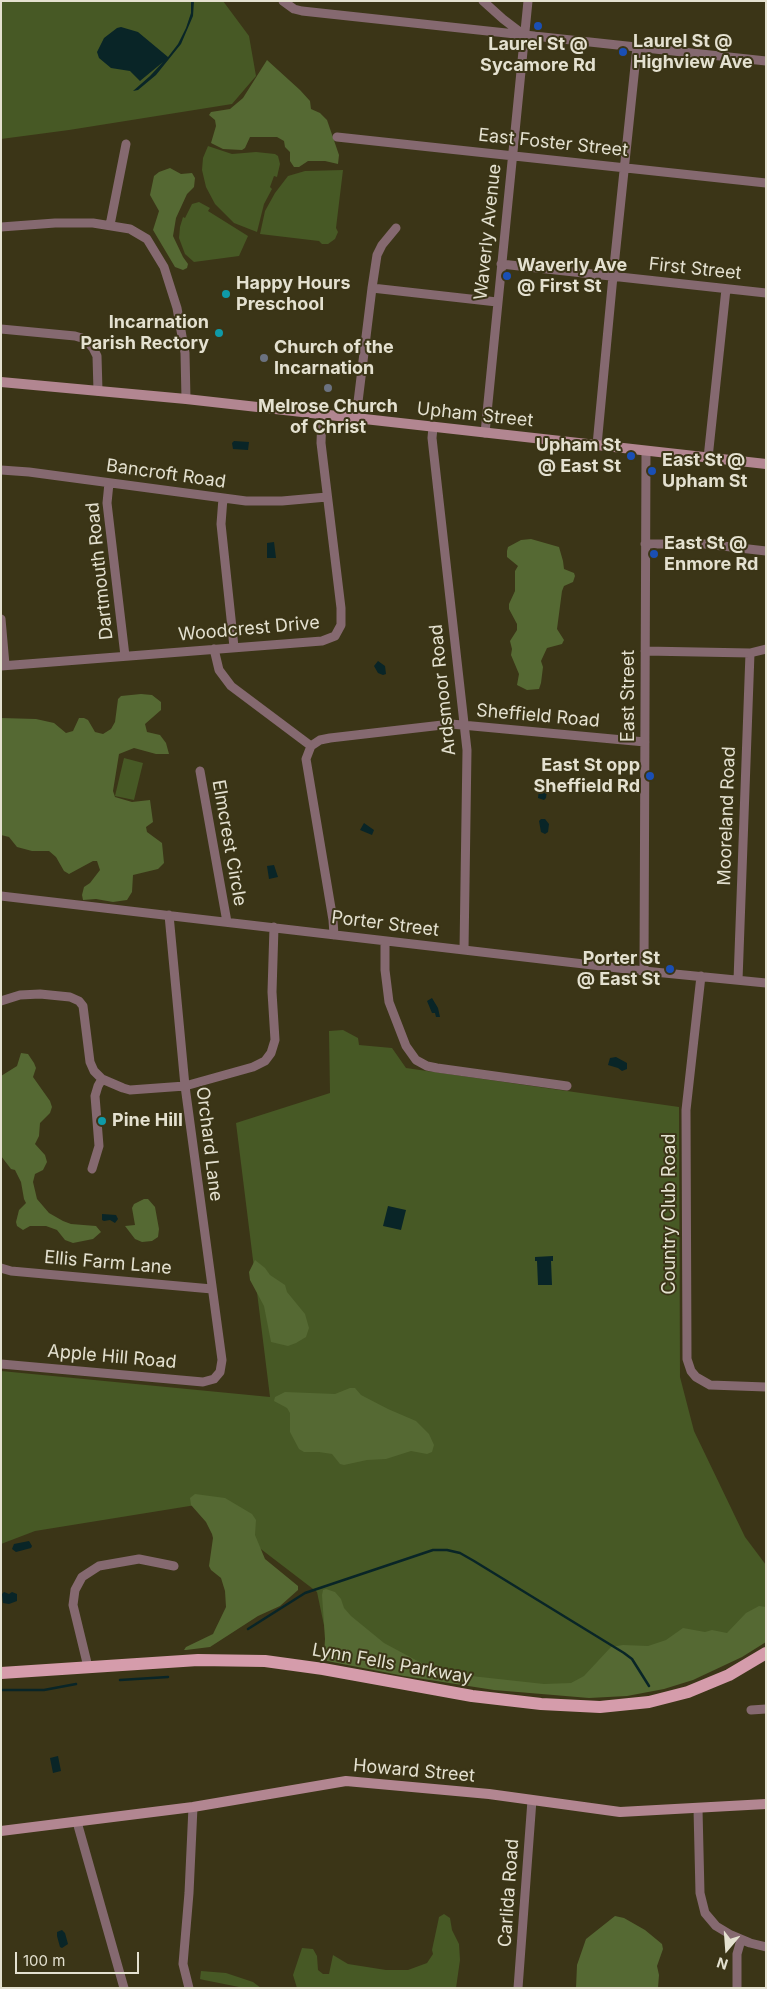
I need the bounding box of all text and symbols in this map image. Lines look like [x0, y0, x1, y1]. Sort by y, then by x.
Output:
marker: Laurel St @ Sycamore Rd [532, 20, 544, 32]
place label: Laurel St @ Highview Ave [633, 31, 753, 74]
place label: Laurel St @ Sycamore Rd [480, 34, 596, 76]
marker: Laurel St @ Highview Ave [617, 46, 629, 58]
street label: East Foster Street [477, 124, 629, 162]
street label: Waverly Avenue [470, 163, 506, 301]
street label: First Street [648, 253, 742, 285]
place label: Waverly Ave @ First St [517, 255, 627, 298]
marker: Waverly Ave @ First St [501, 270, 513, 282]
place label: Happy Hours Preschool [236, 273, 350, 316]
marker: Happy Hours Preschool [220, 288, 232, 300]
place label: Incarnation Parish Rectory [80, 312, 209, 354]
marker: Incarnation Parish Rectory [213, 327, 225, 339]
place label: Church of the Incarnation [274, 337, 394, 379]
marker: Church of the Incarnation [258, 352, 270, 364]
marker: Melrose Church of Christ [322, 382, 334, 394]
place label: Melrose Church of Christ [258, 396, 398, 438]
street label: Upham Street [416, 398, 534, 432]
place label: Upham St @ East St [536, 435, 621, 478]
marker: Upham St @ East St [625, 450, 637, 462]
place label: East St @ Upham St [662, 450, 747, 492]
street label: Bancroft Road [105, 455, 227, 493]
marker: East St @ Upham St [646, 465, 658, 477]
street label: Dartmouth Road [82, 501, 118, 641]
place label: East St @ Enmore Rd [664, 533, 758, 576]
marker: East St @ Enmore Rd [648, 548, 660, 560]
street label: Woodcrest Drive [177, 612, 321, 646]
street label: Ardsmoor Road [425, 623, 461, 757]
street label: East Street [618, 650, 640, 742]
street label: Sheffield Road [475, 700, 601, 732]
street label: Mooreland Road [714, 746, 740, 886]
place label: East St opp Sheffield Rd [534, 755, 640, 798]
marker: East St opp Sheffield Rd [644, 770, 656, 782]
street label: Elmcrest Circle [207, 778, 251, 908]
street label: Porter Street [330, 907, 440, 941]
place label: Porter St @ East St [577, 948, 660, 991]
marker: Porter St @ East St [664, 963, 676, 975]
street label: Orchard Lane [191, 1085, 227, 1203]
place label: Pine Hill [112, 1110, 183, 1132]
marker: Pine Hill [96, 1115, 108, 1127]
street label: Country Club Road [659, 1134, 681, 1294]
street label: Ellis Farm Lane [43, 1247, 173, 1279]
street label: Apple Hill Road [47, 1341, 177, 1373]
street label: Lynn Fells Parkway [310, 1639, 474, 1689]
street label: Howard Street [352, 1755, 476, 1787]
street label: Carlida Road [494, 1838, 524, 1948]
north arrow [702, 1924, 752, 1974]
scale bar [18, 1942, 141, 1974]
text: 100 m [23, 1951, 65, 1970]
text: N [715, 1954, 730, 1973]

